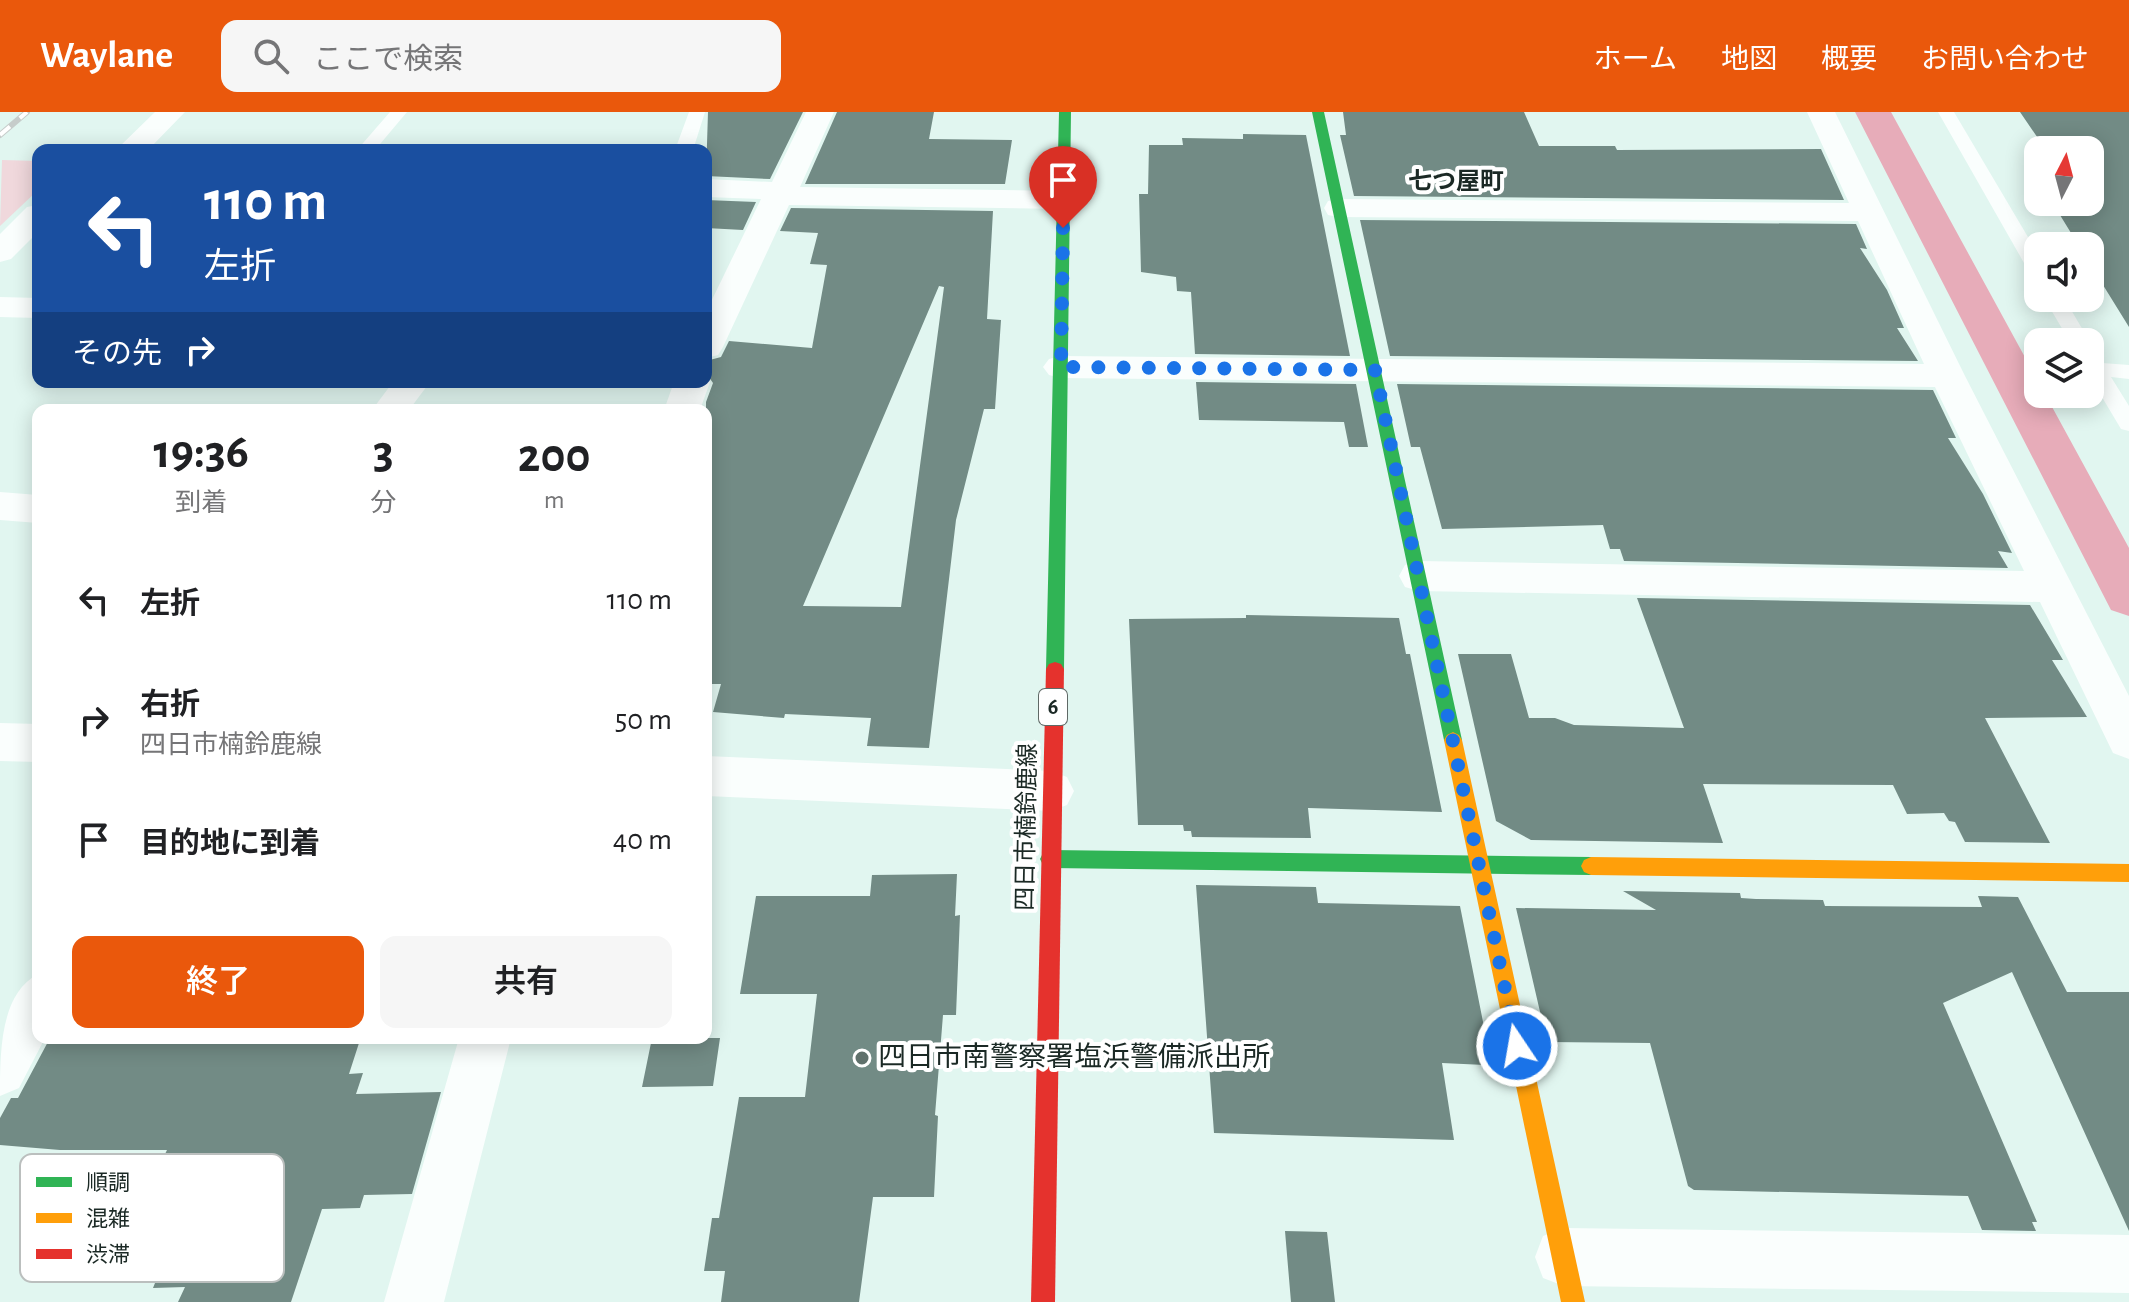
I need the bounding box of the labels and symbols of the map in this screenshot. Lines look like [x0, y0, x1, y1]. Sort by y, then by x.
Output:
north arrow [2024, 136, 2104, 216]
pin [1029, 146, 1097, 228]
district label: 七つ屋町 [1408, 168, 1504, 194]
road number: 6 [1039, 689, 1067, 725]
street label: 四日市楠鈴鹿線 [1012, 743, 1040, 911]
position arrow [1475, 1004, 1559, 1088]
place label: 四日市南警察署塩浜警備派出所 [878, 1042, 1270, 1072]
marker: 四日市南警察署塩浜警備派出所 [853, 1049, 871, 1067]
legend [20, 1154, 284, 1282]
text: 順調 [86, 1172, 130, 1194]
text: 混雑 [86, 1207, 130, 1230]
text: 渋滞 [86, 1243, 130, 1266]

